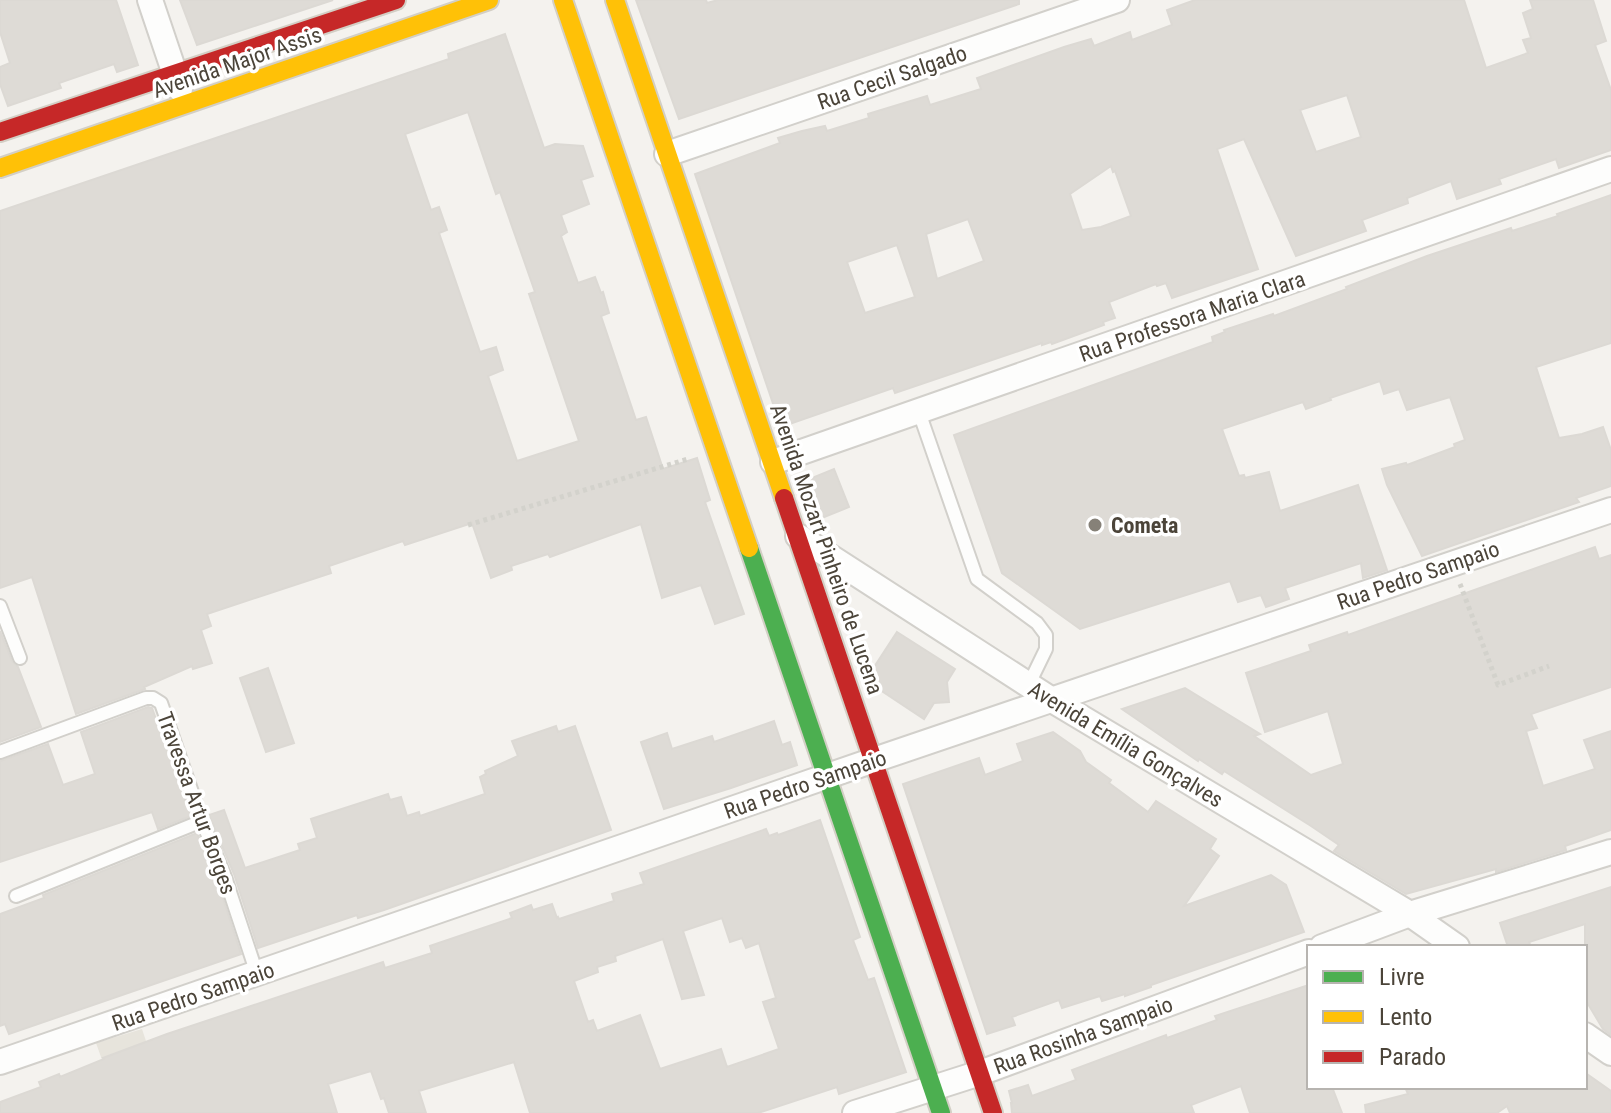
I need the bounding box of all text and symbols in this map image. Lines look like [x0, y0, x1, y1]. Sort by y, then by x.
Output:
street label: Avenida Major Assis [150, 22, 325, 103]
street label: Rua Cecil Salgado [814, 40, 970, 115]
street label: Rua Professora Maria Clara [1076, 266, 1308, 367]
street label: Avenida Mozart Pinheiro de Lucena [765, 401, 888, 698]
place label: Cometa [1111, 513, 1178, 538]
marker: Cometa [1086, 516, 1104, 534]
street label: Rua Pedro Sampaio [1334, 536, 1502, 615]
street label: Avenida Emília Gonçalves [1024, 676, 1227, 812]
street label: Travessa Artur Borges [152, 709, 241, 898]
street label: Rua Pedro Sampaio [721, 745, 889, 824]
legend [1307, 945, 1587, 1089]
street label: Rua Pedro Sampaio [109, 957, 277, 1036]
text: Livre [1379, 963, 1425, 991]
street label: Rua Rosinha Sampaio [990, 991, 1176, 1079]
text: Lento [1379, 1003, 1432, 1031]
text: Parado [1379, 1043, 1446, 1071]

